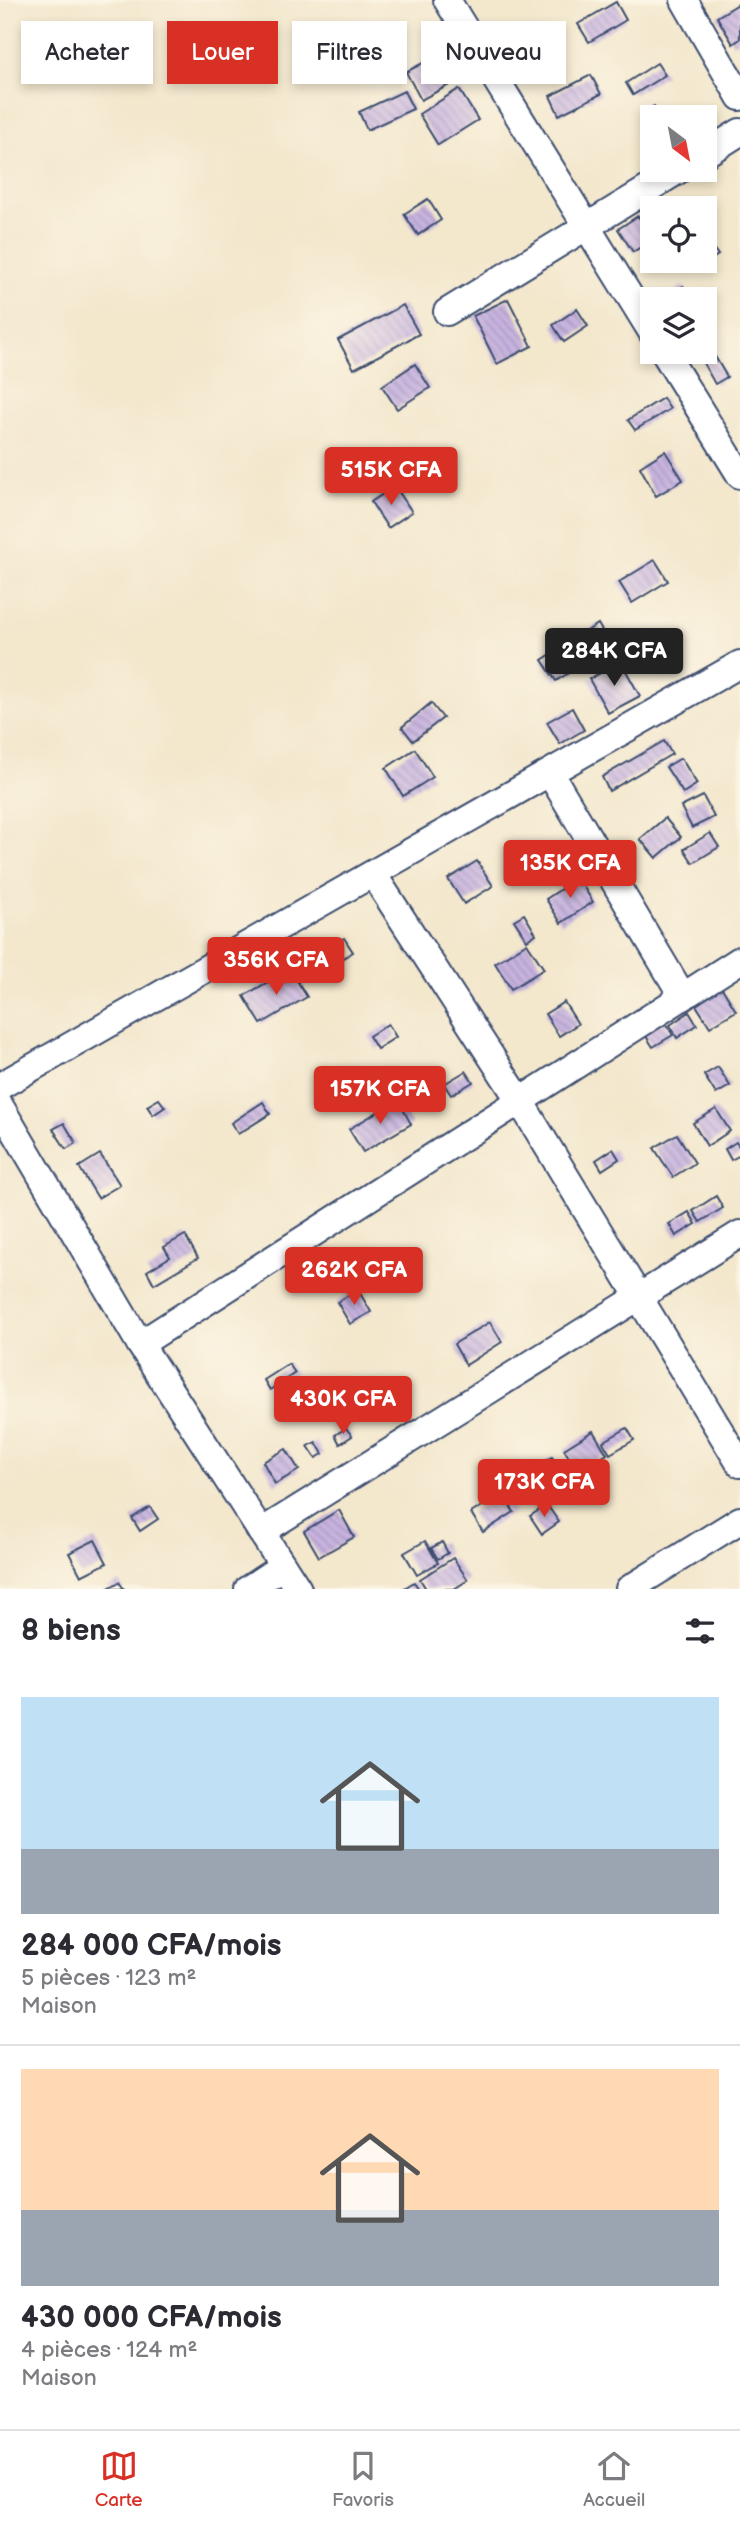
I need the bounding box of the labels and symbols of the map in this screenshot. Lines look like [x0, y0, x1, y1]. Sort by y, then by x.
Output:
north arrow [640, 105, 718, 182]
pin: 515K CFA [319, 448, 463, 507]
pin: 284K CFA [542, 628, 686, 688]
pin: 135K CFA [498, 841, 642, 900]
pin: 356K CFA [204, 937, 348, 997]
pin: 157K CFA [308, 1066, 452, 1126]
pin: 262K CFA [282, 1248, 426, 1307]
pin: 430K CFA [271, 1376, 415, 1436]
pin: 173K CFA [472, 1460, 616, 1519]

